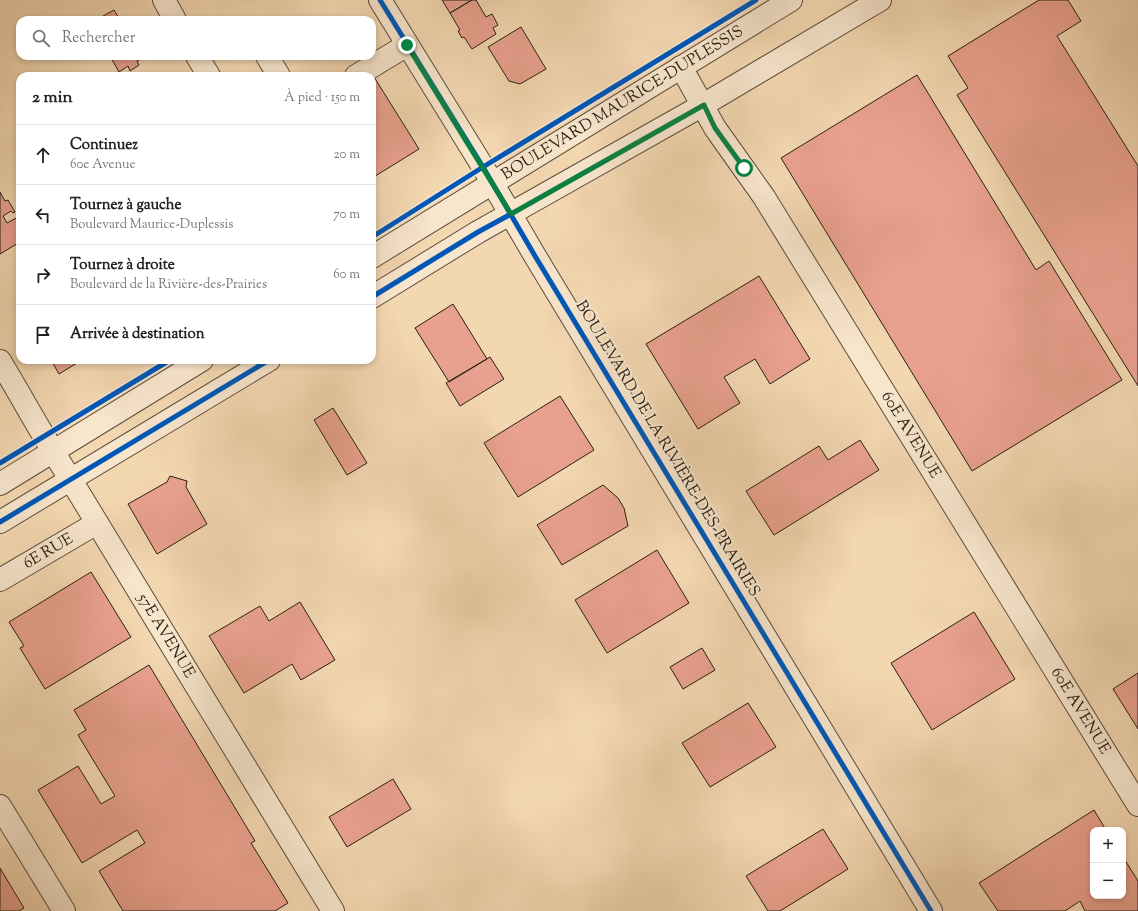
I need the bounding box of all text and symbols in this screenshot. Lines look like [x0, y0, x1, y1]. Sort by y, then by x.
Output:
search box [16, 16, 376, 60]
street label: BOULEVARD MAURICE-DUPLESSIS [497, 20, 748, 186]
icon: search [30, 27, 52, 49]
text: Rechercher [62, 28, 135, 49]
route end [398, 36, 416, 54]
text: 2 min [32, 86, 73, 110]
text: À pied · 150 m [284, 89, 360, 107]
text: Continuez [70, 135, 138, 156]
icon: ahead [32, 144, 54, 166]
text: 20 m [334, 146, 360, 164]
text: 60e Avenue [70, 156, 136, 174]
route start [735, 159, 753, 177]
text: Tournez à gauche [70, 195, 181, 216]
icon: left [32, 204, 54, 226]
text: 70 m [333, 206, 360, 224]
text: Boulevard Maurice-Duplessis [70, 216, 233, 234]
text: Tournez à droite [70, 255, 175, 276]
icon: right [32, 264, 54, 286]
text: 60 m [333, 266, 360, 284]
text: Boulevard de la Rivière-des-Prairies [70, 276, 267, 294]
street label: BOULEVARD DE LA RIVIÈRE-DES-PRAIRIES [569, 296, 765, 602]
icon: arrive [32, 324, 54, 346]
text: Arrivée à destination [70, 324, 205, 345]
street label: 60E AVENUE [875, 387, 946, 483]
street label: 6E RUE [19, 528, 78, 575]
street label: 57E AVENUE [131, 588, 201, 683]
street label: 60E AVENUE [1045, 663, 1116, 759]
map controls [1090, 827, 1126, 899]
button: + [1090, 827, 1126, 863]
button: − [1090, 863, 1126, 899]

